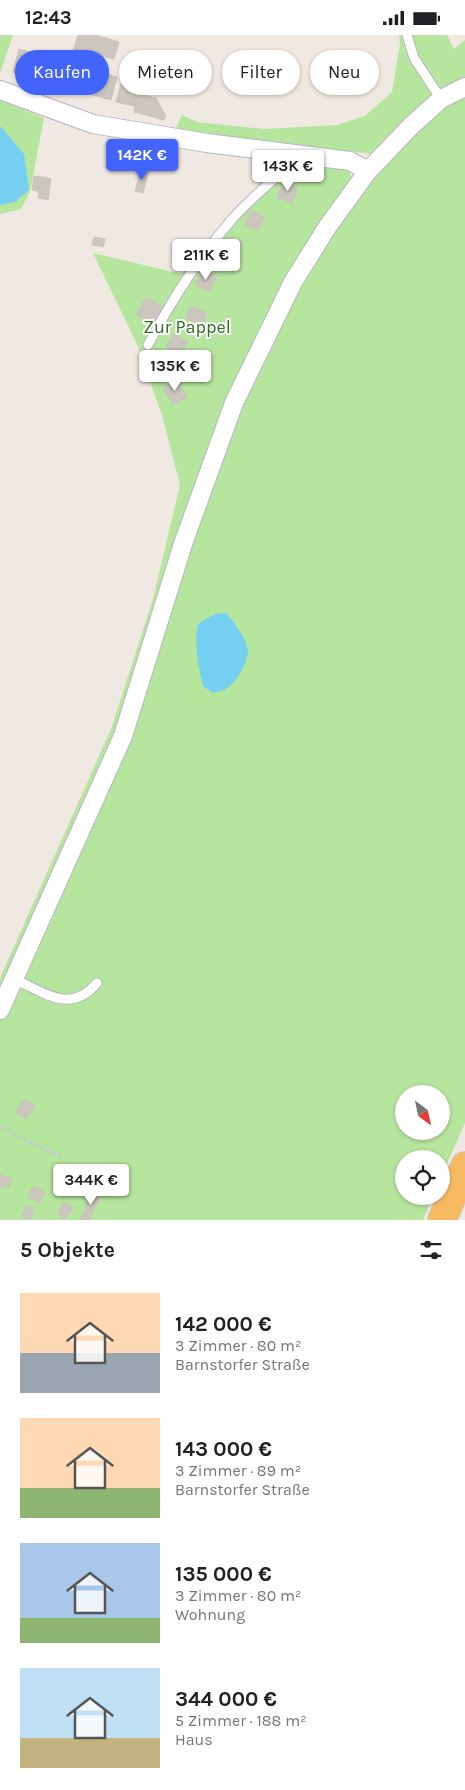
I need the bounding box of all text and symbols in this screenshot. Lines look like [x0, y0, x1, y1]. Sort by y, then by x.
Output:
text: 12:43 [25, 7, 72, 29]
chip: Kaufen [15, 50, 109, 95]
chip: Mieten [119, 50, 212, 95]
chip: Filter [222, 50, 300, 95]
chip: Neu [310, 50, 379, 95]
pin: 142K € [101, 139, 183, 181]
text: 142K € [117, 145, 167, 164]
pin: 143K € [247, 149, 329, 192]
text: 143K € [263, 156, 313, 175]
pin: 211K € [165, 239, 247, 281]
text: 211K € [183, 245, 229, 264]
park label: Zur Pappel [143, 316, 231, 338]
pin: 135K € [134, 349, 216, 392]
text: 135K € [150, 356, 200, 375]
north arrow [395, 1085, 450, 1140]
map controls [395, 1085, 450, 1205]
button: locate [395, 1150, 450, 1205]
pin: 344K € [50, 1163, 132, 1206]
text: 344K € [64, 1170, 118, 1189]
icon: filters [417, 1236, 445, 1264]
text: 5 Objekte [20, 1238, 115, 1262]
text: 142 000 € [175, 1312, 271, 1336]
icon: home [60, 1313, 120, 1373]
text: 3 Zimmer · 80 m² [175, 1336, 301, 1355]
text: Barnstorfer Straße [175, 1355, 310, 1374]
text: 143 000 € [175, 1437, 272, 1461]
icon: home [60, 1438, 120, 1498]
text: 3 Zimmer · 89 m² [175, 1461, 301, 1480]
text: Barnstorfer Straße [175, 1480, 310, 1499]
text: 135 000 € [175, 1562, 272, 1586]
icon: home [60, 1563, 120, 1623]
text: 3 Zimmer · 80 m² [175, 1586, 301, 1605]
text: Wohnung [175, 1605, 245, 1624]
text: 344 000 € [175, 1687, 277, 1711]
icon: home [60, 1688, 120, 1748]
text: 5 Zimmer · 188 m² [175, 1711, 307, 1730]
text: Haus [175, 1730, 213, 1749]

